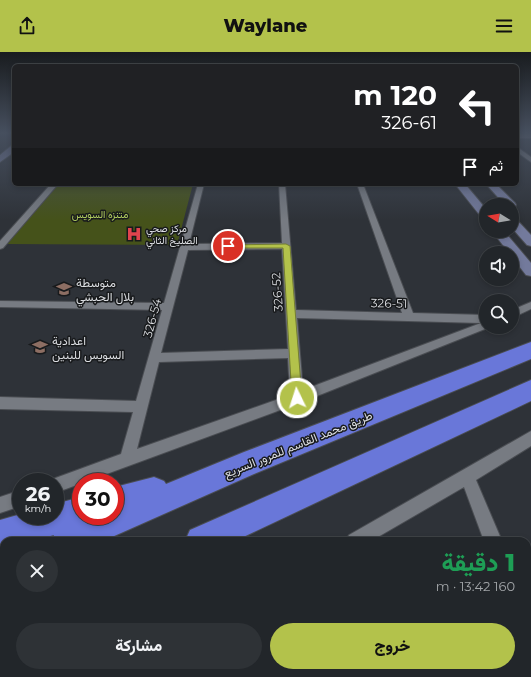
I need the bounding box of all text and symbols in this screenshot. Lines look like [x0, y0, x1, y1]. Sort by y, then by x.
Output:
icon: share [16, 15, 38, 37]
text: Waylane [224, 15, 307, 37]
icon: menu [493, 15, 515, 37]
text: 120 m [353, 78, 437, 112]
icon: left [451, 80, 503, 132]
text: 326-61 [381, 112, 437, 134]
icon: arrive [459, 156, 481, 178]
text: ثم [489, 156, 503, 175]
north arrow [479, 198, 519, 238]
map controls [479, 198, 519, 334]
park label: متنزه السويس [72, 208, 128, 221]
place label: مركز صحي الصليخ الثاني [146, 222, 198, 249]
hospital icon: مركز صحي الصليخ الثاني [125, 225, 143, 243]
pin [211, 229, 245, 263]
icon: arrive [217, 235, 239, 257]
button: sound [479, 246, 519, 286]
street label: 326-52 [268, 272, 286, 312]
place label: متوسطة بلال الحبشي [76, 275, 134, 307]
school or university icon: متوسطة بلال الحبشي [55, 280, 73, 298]
button: search [479, 294, 519, 334]
street label: 326-51 [371, 295, 407, 311]
street label: 326-54 [140, 297, 164, 339]
place label: اعدادية السويس للبنين [52, 333, 124, 363]
school or university icon: اعدادية السويس للبنين [31, 338, 49, 356]
position arrow [276, 377, 318, 419]
street label: طريق محمد القاسم للمرور السريع [222, 407, 375, 483]
speed limit sign: 30 [72, 473, 124, 525]
text: 26 [26, 482, 50, 506]
text: km/h [25, 502, 51, 515]
text: 1 دقيقة [441, 548, 515, 577]
button: close [16, 550, 58, 592]
text: 160 m · 13:42 [436, 578, 515, 594]
button: مشاركة [16, 623, 262, 669]
button: خروج [270, 623, 515, 669]

